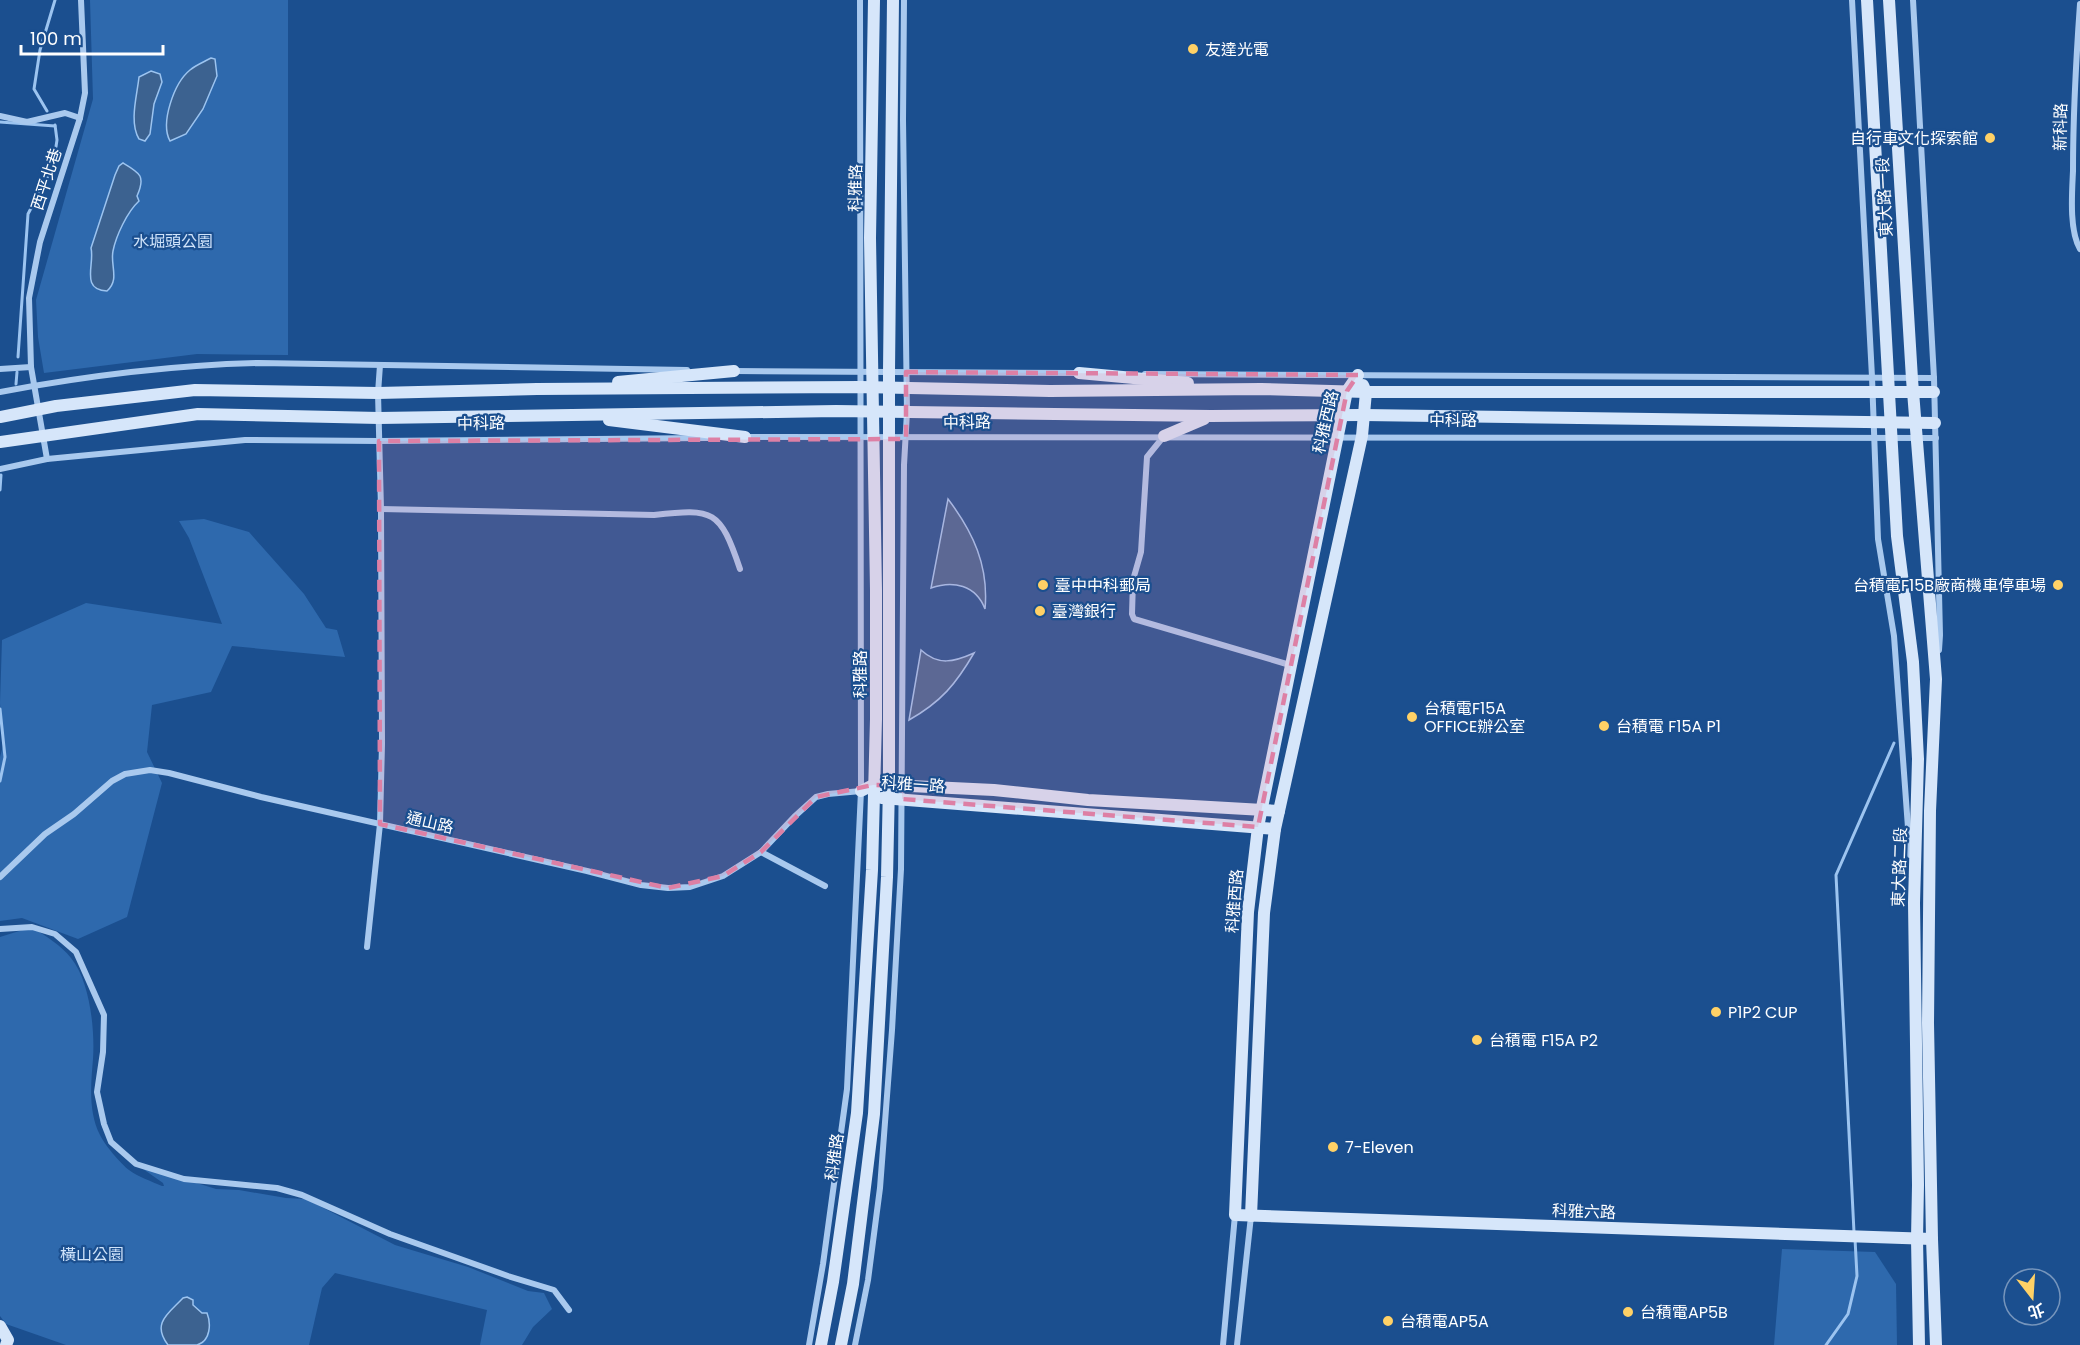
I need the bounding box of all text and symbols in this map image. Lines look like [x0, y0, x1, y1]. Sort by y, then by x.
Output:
scale bar [21, 18, 164, 56]
text: 100 m [30, 26, 82, 51]
place label: 友達光電 [1205, 38, 1269, 61]
marker: 友達光電 [1186, 42, 1200, 56]
street label: 新科路 [2049, 103, 2072, 151]
place label: 自行車文化探索館 [1850, 127, 1978, 150]
marker: 自行車文化探索館 [1983, 131, 1997, 145]
street label: 西平北巷 [26, 145, 67, 213]
street label: 東大路一段 [1871, 156, 1898, 238]
street label: 科雅路 [844, 164, 867, 212]
park label: 水堀頭公園 [133, 230, 213, 253]
street label: 科雅西路 [1307, 388, 1344, 456]
street label: 中科路 [1429, 409, 1477, 432]
street label: 中科路 [943, 411, 991, 434]
street label: 中科路 [457, 412, 505, 435]
place label: 臺中中科郵局 [1055, 574, 1151, 597]
place label: 台積電F15B廠商機車停車場 [1853, 574, 2046, 597]
marker: 臺中中科郵局 [1036, 578, 1050, 592]
marker: 台積電F15B廠商機車停車場 [2051, 578, 2065, 592]
place label: 臺灣銀行 [1052, 600, 1116, 623]
marker: 臺灣銀行 [1033, 604, 1047, 618]
street label: 科雅路 [849, 650, 872, 698]
place label: 台積電F15A OFFICE辦公室 [1424, 697, 1525, 738]
marker: 台積電F15A OFFICE辦公室 [1405, 710, 1419, 724]
place label: 台積電 F15A P1 [1616, 715, 1721, 738]
marker: 台積電 F15A P1 [1597, 719, 1611, 733]
street label: 科雅一路 [880, 771, 946, 798]
street label: 通山路 [404, 806, 456, 839]
street label: 東大路二段 [1887, 827, 1912, 907]
street label: 科雅西路 [1220, 868, 1249, 934]
place label: P1P2 CUP [1728, 1001, 1798, 1024]
marker: P1P2 CUP [1709, 1005, 1723, 1019]
place label: 台積電 F15A P2 [1489, 1029, 1598, 1052]
marker: 台積電 F15A P2 [1470, 1033, 1484, 1047]
street label: 科雅路 [820, 1132, 849, 1182]
place label: 7-Eleven [1345, 1136, 1414, 1159]
marker: 7-Eleven [1326, 1140, 1340, 1154]
street label: 科雅六路 [1552, 1199, 1616, 1224]
park label: 橫山公園 [60, 1243, 124, 1266]
north arrow [2002, 1267, 2062, 1327]
text: 北 [2025, 1298, 2047, 1324]
place label: 台積電AP5B [1640, 1301, 1728, 1324]
marker: 台積電AP5B [1621, 1305, 1635, 1319]
place label: 台積電AP5A [1400, 1310, 1489, 1333]
marker: 台積電AP5A [1381, 1314, 1395, 1328]

